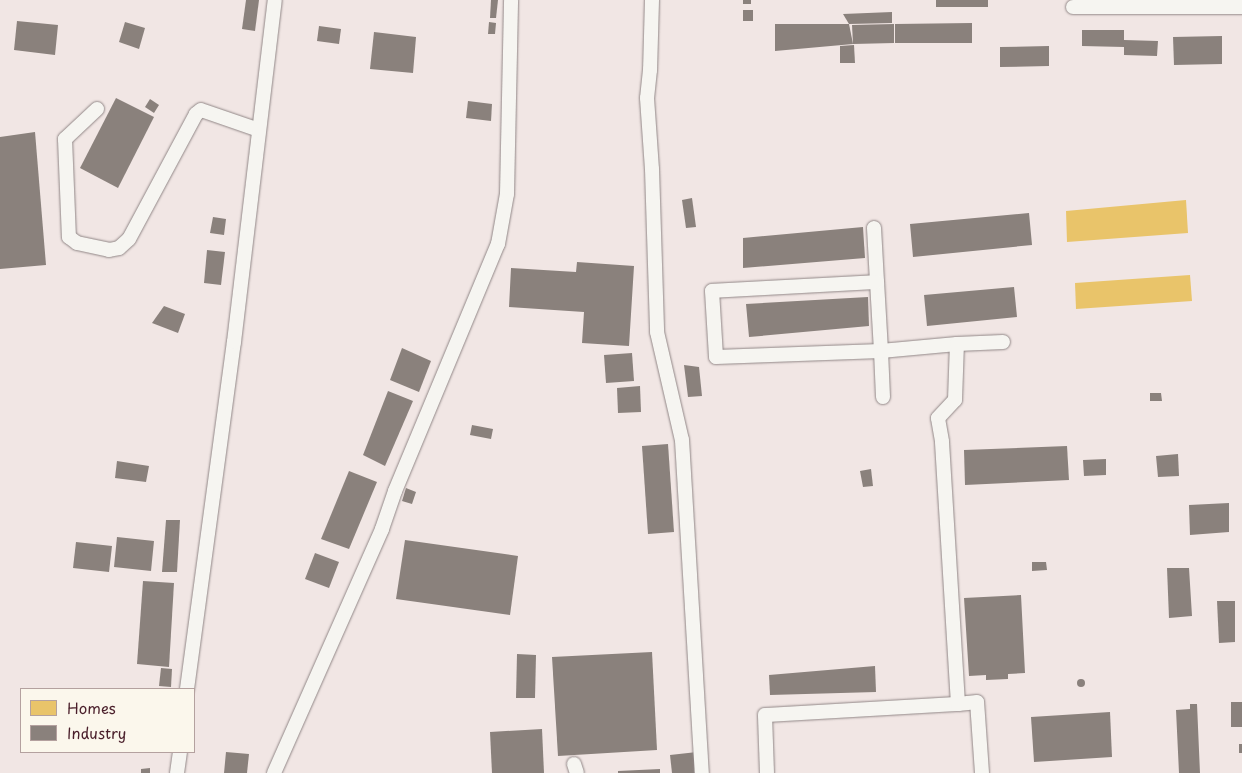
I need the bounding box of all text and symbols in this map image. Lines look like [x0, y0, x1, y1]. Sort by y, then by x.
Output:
legend [20, 688, 195, 753]
text: Homes [67, 696, 116, 719]
text: Industry [67, 721, 126, 744]

